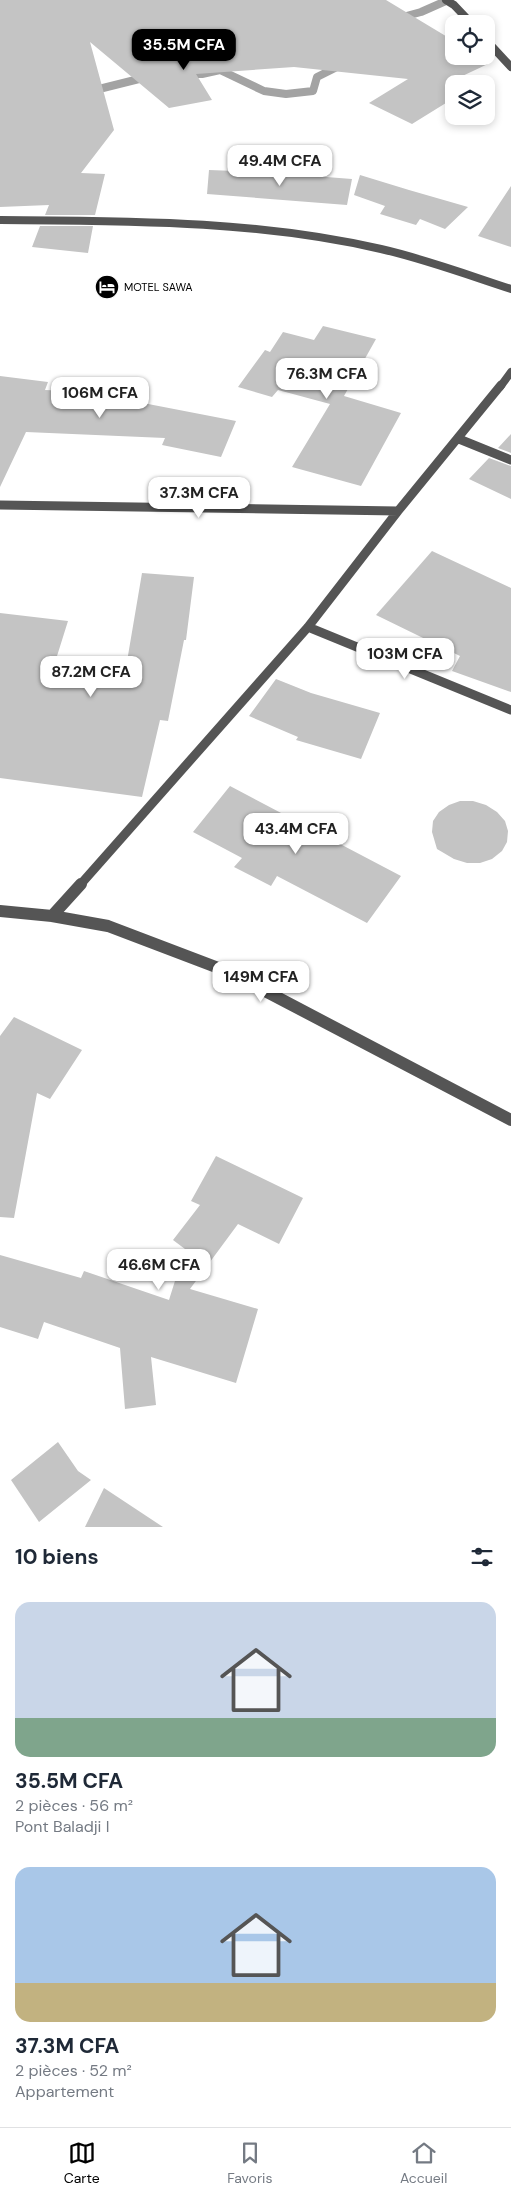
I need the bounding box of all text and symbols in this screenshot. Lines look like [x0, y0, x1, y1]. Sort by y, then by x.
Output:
map controls [445, 15, 495, 125]
button: locate [445, 15, 495, 65]
pin: 35.5M CFA [127, 28, 241, 71]
text: 35.5M CFA [143, 34, 225, 55]
button: layers [445, 75, 495, 125]
pin: 49.4M CFA [223, 144, 337, 187]
text: 49.4M CFA [238, 150, 322, 171]
hotel icon: MOTEL SAWA [94, 274, 120, 300]
place label: MOTEL SAWA [124, 280, 193, 294]
pin: 76.3M CFA [270, 358, 384, 400]
text: 76.3M CFA [287, 363, 367, 384]
pin: 106M CFA [48, 376, 152, 419]
text: 106M CFA [62, 382, 138, 403]
pin: 37.3M CFA [142, 476, 256, 519]
text: 37.3M CFA [159, 482, 239, 503]
pin: 103M CFA [353, 638, 457, 680]
text: 103M CFA [367, 643, 443, 664]
pin: 87.2M CFA [34, 656, 148, 698]
text: 87.2M CFA [51, 661, 131, 682]
pin: 43.4M CFA [239, 812, 353, 855]
text: 43.4M CFA [254, 818, 338, 839]
pin: 149M CFA [209, 960, 313, 1003]
text: 149M CFA [223, 966, 299, 987]
pin: 46.6M CFA [102, 1248, 216, 1291]
text: 46.6M CFA [118, 1254, 200, 1275]
text: 10 biens [15, 1543, 99, 1571]
icon: filters [468, 1543, 496, 1571]
icon: home [211, 1635, 301, 1725]
text: 35.5M CFA [15, 1767, 123, 1795]
text: 2 pièces · 56 m² [15, 1795, 133, 1816]
text: Pont Baladji I [15, 1816, 109, 1837]
icon: home [211, 1900, 301, 1990]
text: 37.3M CFA [15, 2032, 120, 2060]
text: 2 pièces · 52 m² [15, 2060, 132, 2081]
text: Appartement [15, 2081, 114, 2102]
tab: Carte [64, 2139, 100, 2187]
tab: Favoris [227, 2139, 272, 2187]
tab: Accueil [400, 2139, 447, 2187]

